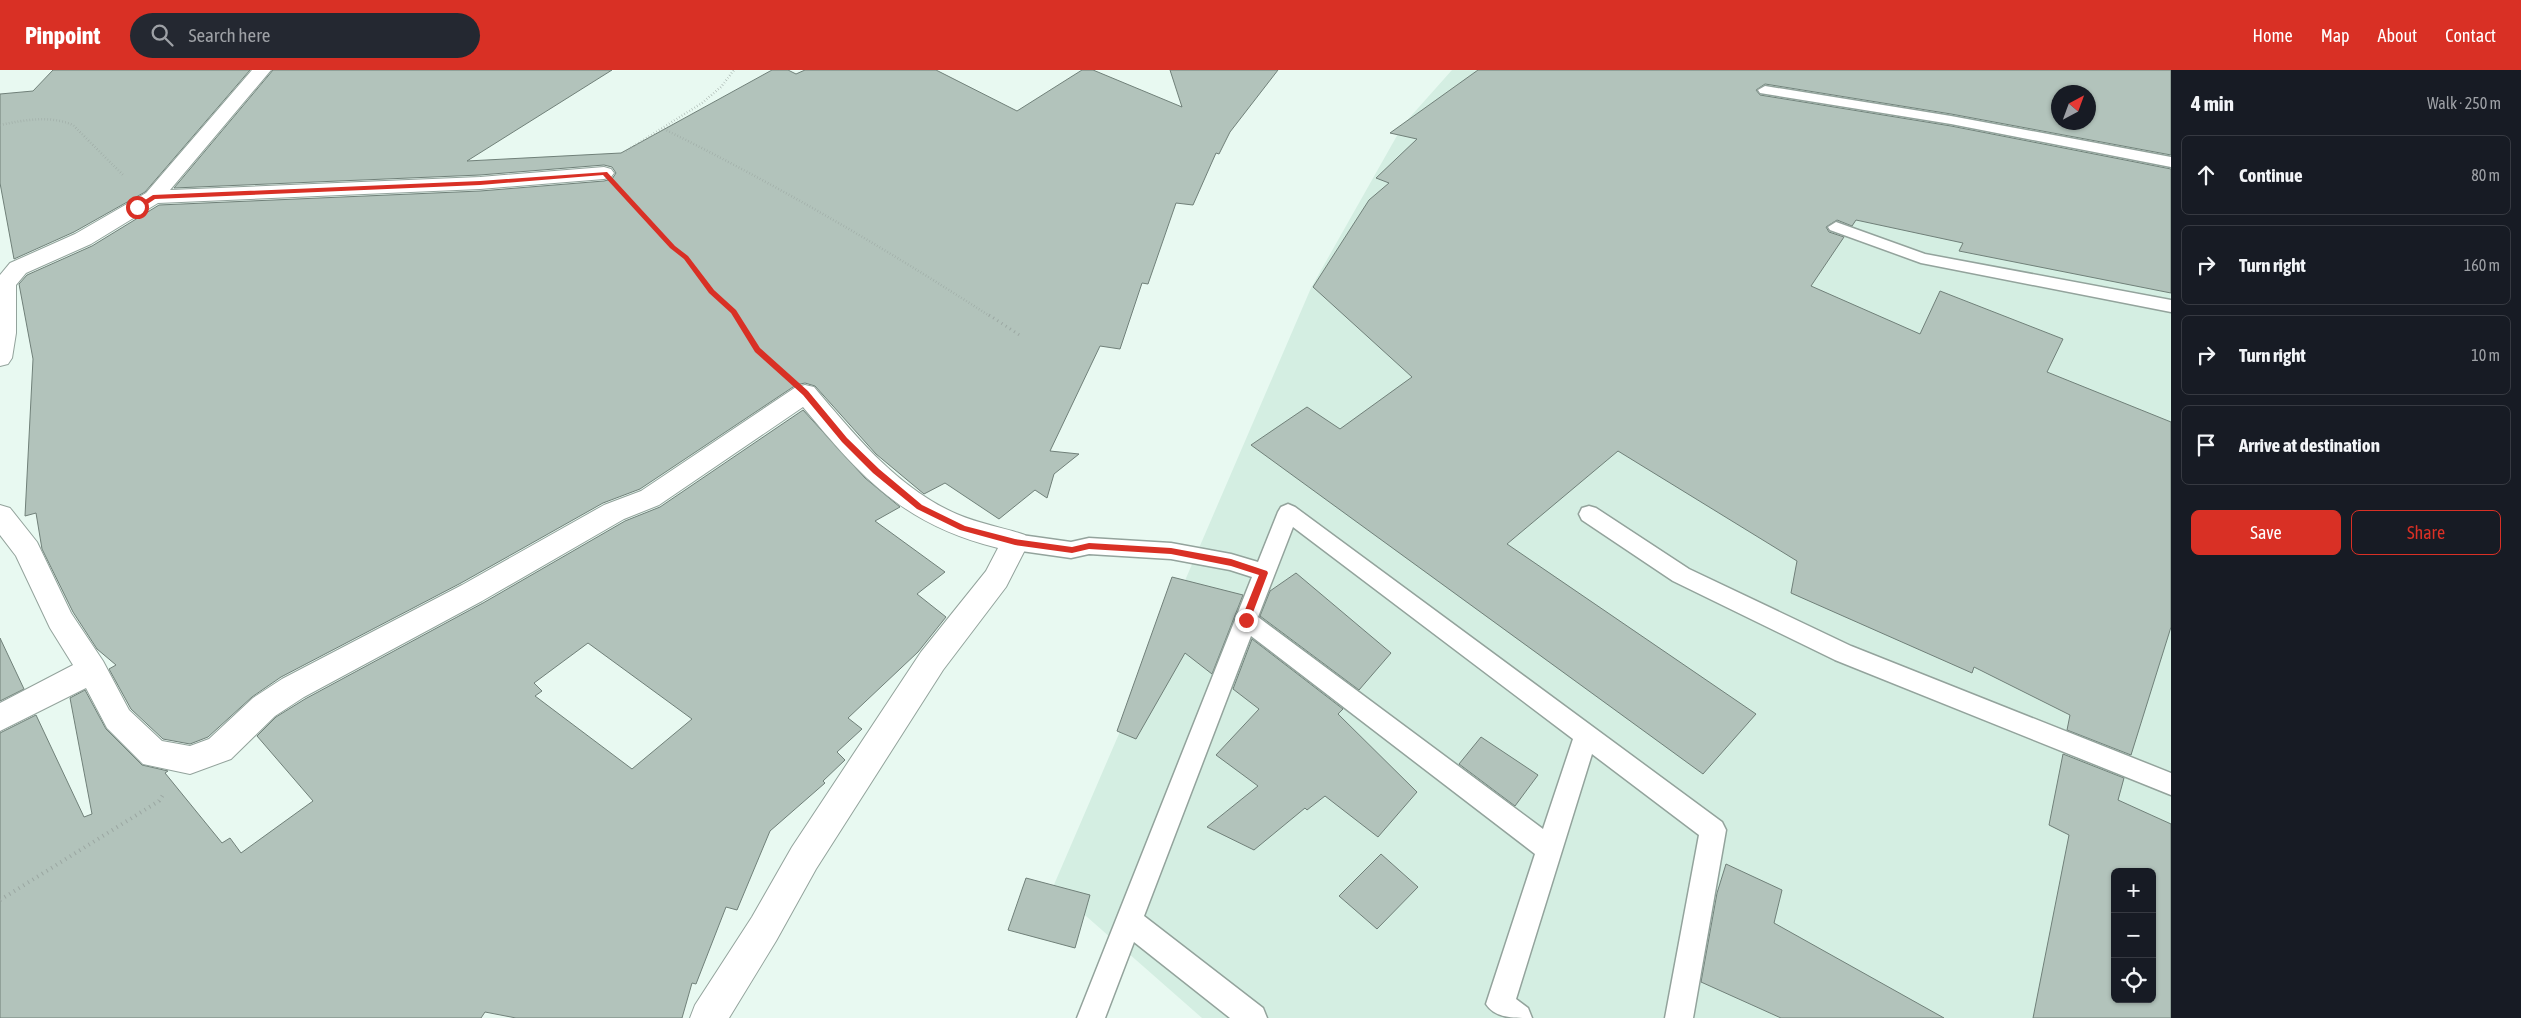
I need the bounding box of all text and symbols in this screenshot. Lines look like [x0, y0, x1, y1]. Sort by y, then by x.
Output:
search box [130, 13, 480, 58]
icon: search [148, 21, 176, 49]
text: Pinpoint [25, 22, 100, 49]
text: Search here [188, 24, 270, 46]
text: Home [2253, 25, 2293, 46]
text: Map [2321, 25, 2350, 46]
text: About [2378, 25, 2417, 46]
text: Contact [2445, 25, 2496, 46]
north arrow [2051, 85, 2096, 130]
text: 4 min [2191, 91, 2234, 115]
text: Walk · 250 m [2427, 94, 2501, 112]
icon: ahead [2192, 161, 2220, 189]
text: Continue [2239, 164, 2303, 186]
text: 80 m [2471, 166, 2500, 184]
route start [126, 196, 149, 219]
icon: right [2192, 251, 2220, 279]
text: Turn right [2239, 254, 2306, 276]
text: 160 m [2464, 256, 2500, 274]
icon: right [2192, 341, 2220, 369]
text: Turn right [2239, 344, 2306, 366]
text: 10 m [2471, 346, 2500, 364]
icon: arrive [2192, 431, 2220, 459]
text: Arrive at destination [2239, 434, 2380, 456]
button: Save [2191, 510, 2341, 555]
button: Share [2351, 510, 2501, 555]
route end [1235, 609, 1258, 632]
map controls [2111, 868, 2156, 1003]
button: + [2111, 868, 2156, 913]
button: − [2111, 913, 2156, 958]
button: locate [2111, 958, 2156, 1003]

